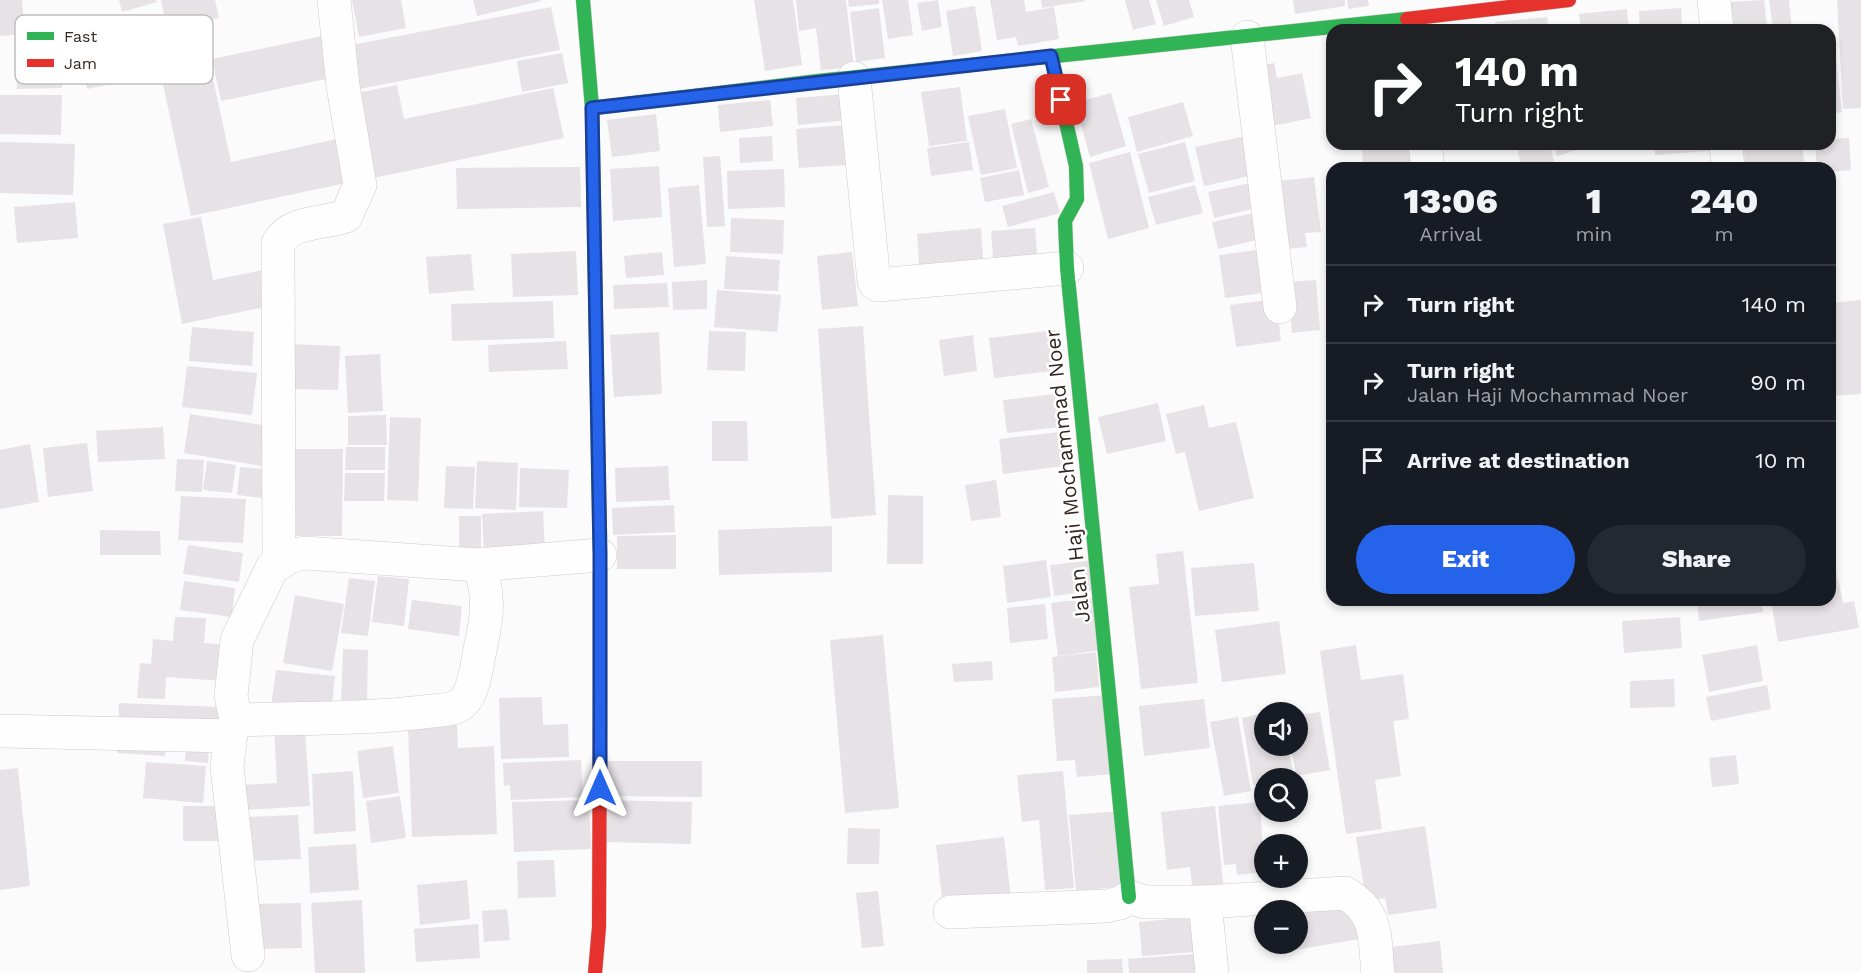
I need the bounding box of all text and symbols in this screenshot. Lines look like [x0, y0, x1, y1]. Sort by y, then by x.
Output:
legend [15, 15, 213, 84]
text: Fast [64, 27, 97, 46]
text: 140 m [1455, 47, 1579, 96]
icon: right [1356, 48, 1434, 126]
text: Jam [64, 54, 97, 73]
pin [1035, 74, 1086, 125]
icon: arrive [1044, 83, 1077, 116]
text: Turn right [1455, 97, 1584, 129]
text: 13:06 [1404, 180, 1498, 222]
text: 1 [1586, 180, 1602, 222]
text: 240 [1690, 180, 1758, 222]
text: Arrival [1419, 222, 1482, 246]
text: min [1575, 222, 1612, 246]
text: m [1715, 222, 1734, 246]
icon: right [1356, 288, 1389, 321]
text: Turn right [1407, 292, 1514, 317]
text: 140 m [1742, 292, 1806, 317]
street label: Jalan Haji Mochammad Noer [1039, 327, 1095, 624]
text: Turn right [1407, 358, 1514, 383]
icon: right [1356, 366, 1389, 399]
text: 90 m [1750, 370, 1806, 395]
text: Jalan Haji Mochammad Noer [1407, 383, 1688, 407]
icon: arrive [1356, 444, 1389, 477]
text: Arrive at destination [1407, 448, 1630, 473]
text: 10 m [1755, 448, 1806, 473]
button: Exit [1356, 525, 1575, 594]
button: Share [1587, 525, 1806, 594]
map controls [1254, 702, 1308, 954]
button: sound [1254, 702, 1308, 756]
position arrow [568, 756, 632, 820]
button: search [1254, 768, 1308, 822]
button: + [1254, 834, 1308, 888]
button: − [1254, 900, 1308, 954]

